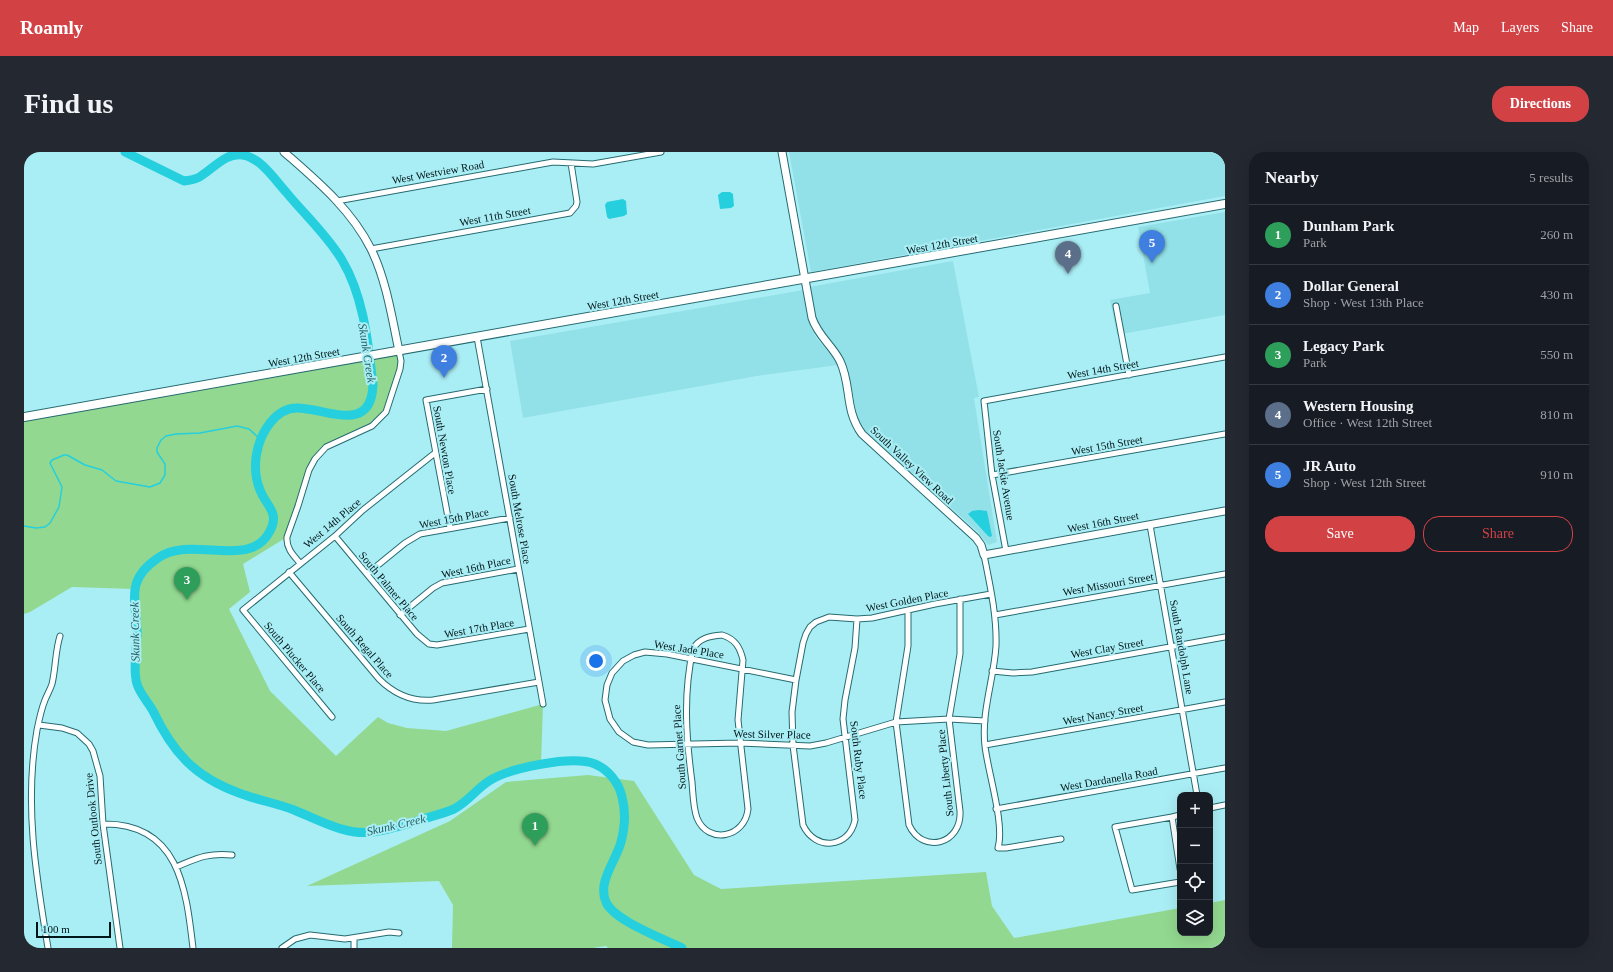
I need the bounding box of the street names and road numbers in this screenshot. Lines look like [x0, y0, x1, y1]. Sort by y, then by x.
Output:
street label: West Westview Road [391, 158, 485, 186]
street label: West 11th Street [458, 204, 532, 228]
street label: West 12th Street [905, 232, 979, 256]
street label: West 12th Street [586, 288, 660, 312]
street label: West 12th Street [267, 345, 341, 369]
street label: West 14th Street [1066, 357, 1140, 381]
street label: South Newton Place [431, 405, 459, 495]
street label: South Valley View Road [868, 424, 956, 507]
street label: South Jackie Avenue [991, 429, 1017, 521]
street label: West 15th Street [1070, 433, 1144, 457]
street label: South Melrose Place [506, 473, 534, 565]
street label: West 14th Place [301, 496, 363, 550]
street label: West 15th Place [418, 505, 490, 531]
street label: West 16th Street [1066, 509, 1140, 535]
street label: South Palmer Place [357, 549, 421, 623]
street label: West 16th Place [440, 554, 512, 580]
street label: West Missouri Street [1062, 570, 1154, 598]
street label: West Golden Place [865, 586, 949, 614]
street label: South Randolph Lane [1168, 599, 1196, 695]
street label: South Regal Place [334, 612, 396, 680]
street label: West 17th Place [443, 616, 515, 640]
street label: South Plucker Place [262, 619, 328, 695]
street label: West Clay Street [1070, 636, 1144, 660]
street label: West Jade Place [653, 638, 725, 660]
street label: West Nancy Street [1062, 701, 1144, 727]
street label: South Garnet Place [670, 704, 688, 790]
street label: South Ruby Place [848, 720, 870, 800]
street label: West Silver Place [733, 727, 811, 741]
street label: South Liberty Place [934, 729, 956, 817]
street label: West Dardanella Road [1059, 764, 1159, 793]
street label: South Outlook Drive [82, 772, 104, 866]

